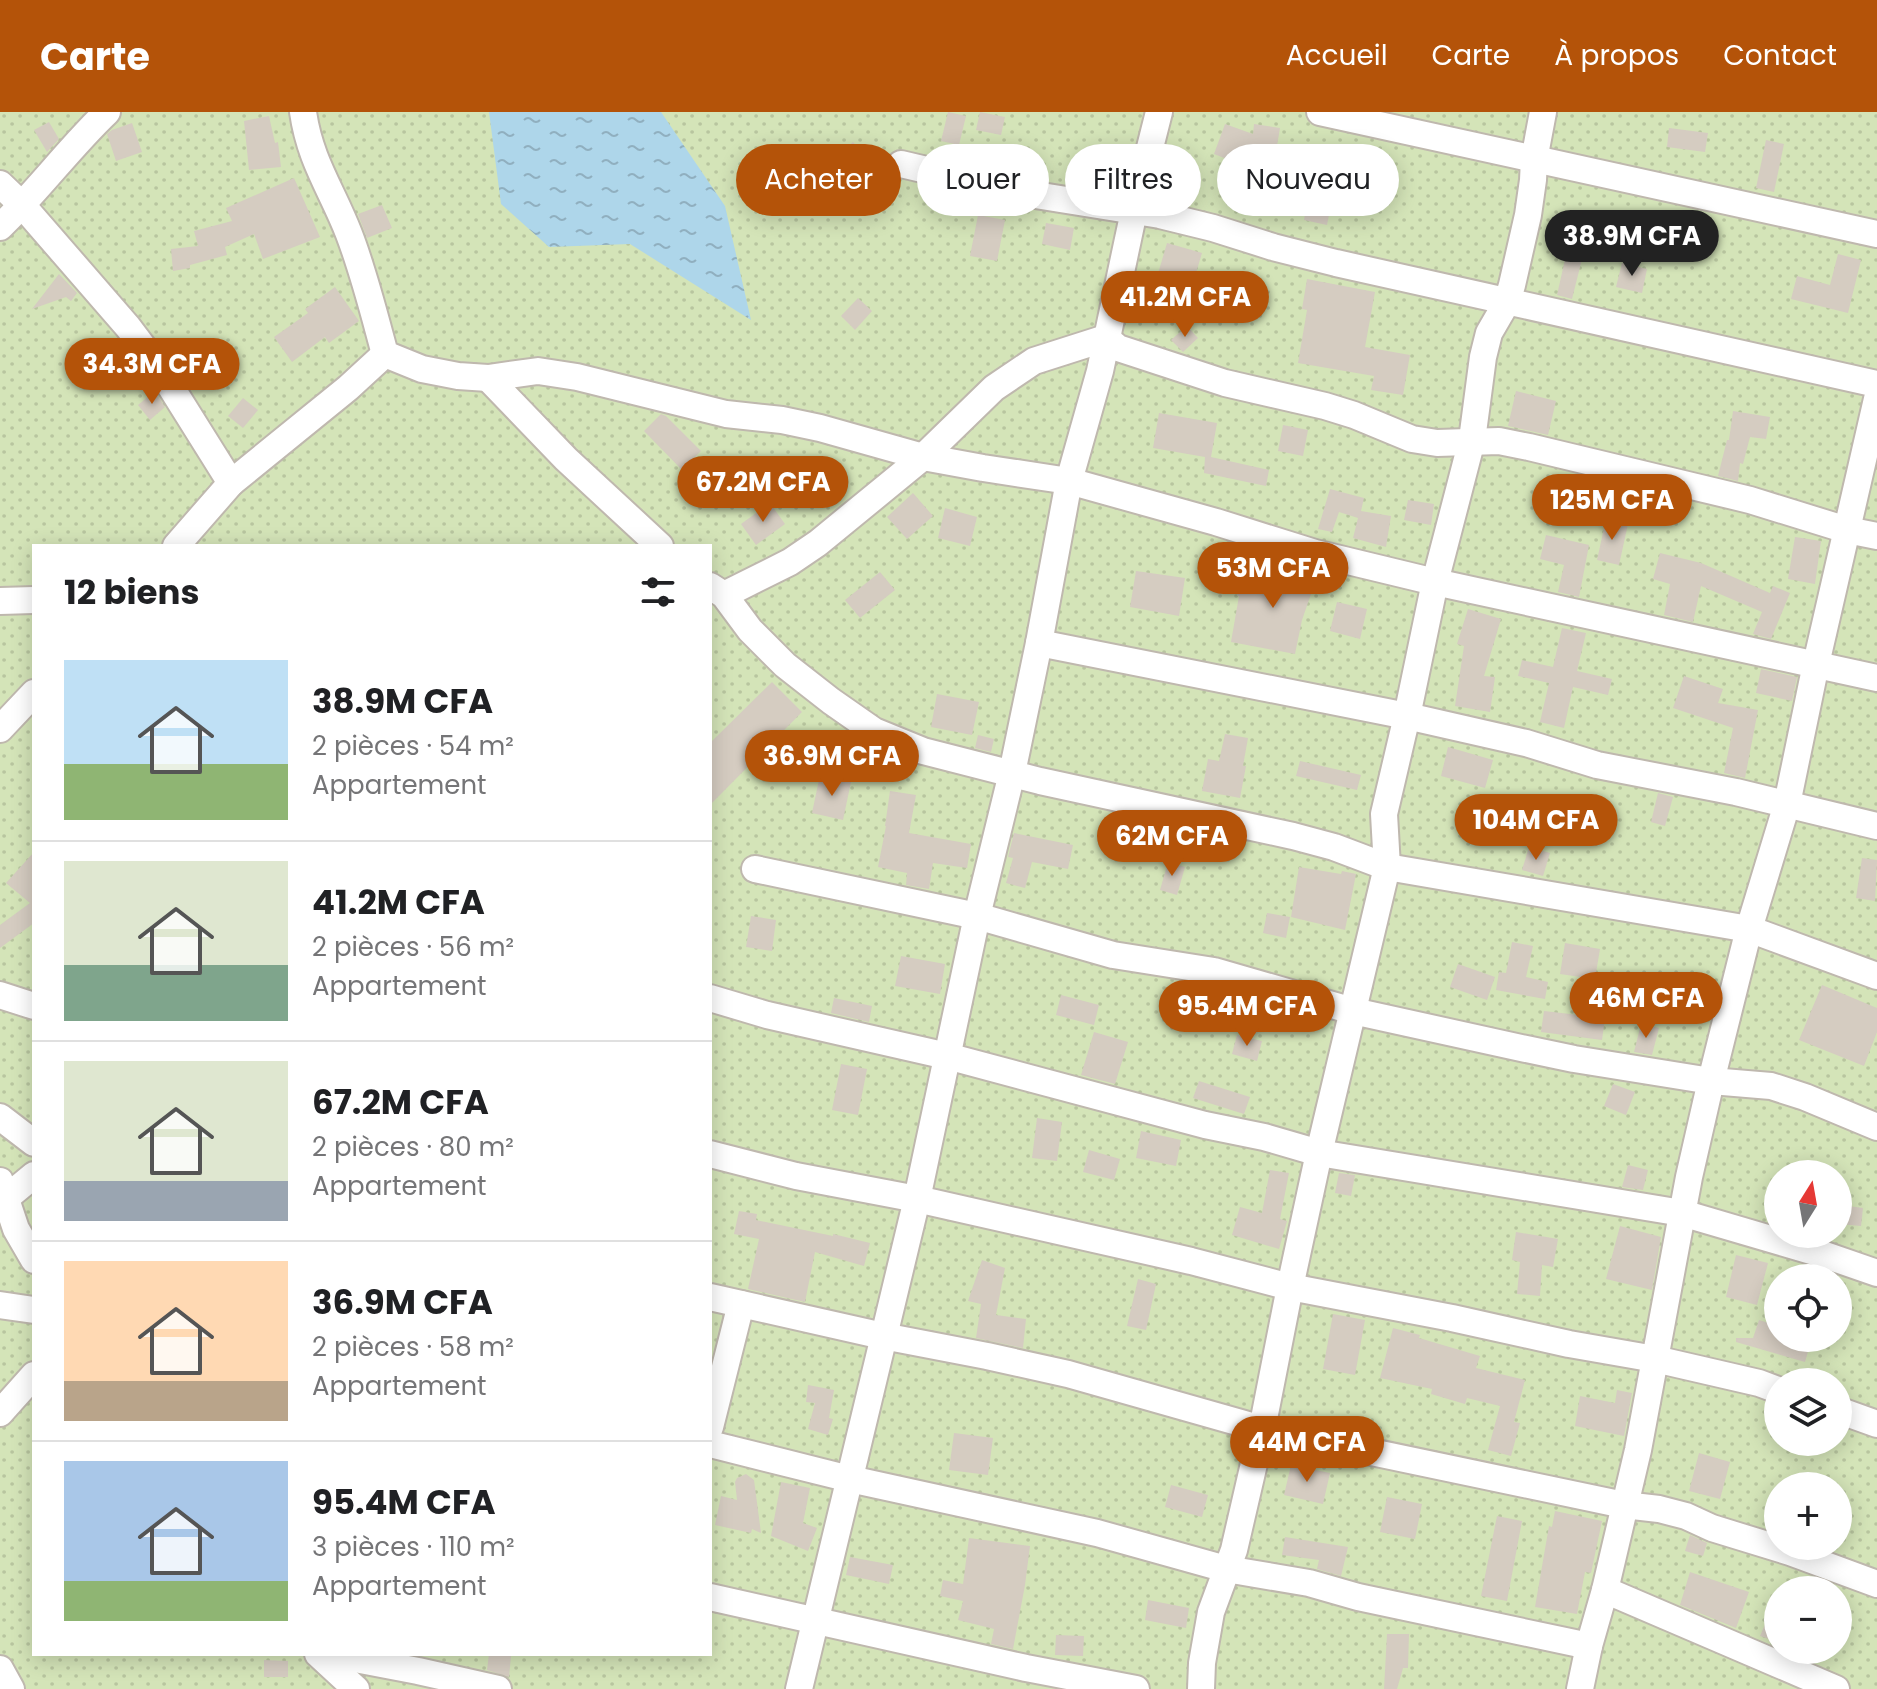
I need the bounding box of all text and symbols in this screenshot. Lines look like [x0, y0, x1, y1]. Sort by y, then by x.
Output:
text: Carte [40, 30, 150, 83]
text: Accueil [1286, 36, 1388, 75]
text: Carte [1432, 36, 1510, 75]
text: À propos [1554, 36, 1679, 75]
text: Contact [1723, 36, 1837, 75]
chip: Acheter [736, 144, 901, 216]
chip: Louer [917, 144, 1049, 216]
chip: Filtres [1065, 144, 1201, 216]
chip: Nouveau [1217, 144, 1399, 216]
pin: 38.9M CFA [1540, 210, 1724, 278]
text: 38.9M CFA [1563, 218, 1701, 254]
pin: 41.2M CFA [1093, 271, 1277, 339]
text: 41.2M CFA [1119, 279, 1251, 315]
pin: 34.3M CFA [60, 338, 244, 406]
text: 34.3M CFA [83, 346, 221, 382]
pin: 67.2M CFA [671, 456, 855, 524]
text: 67.2M CFA [695, 464, 831, 500]
pin: 125M CFA [1529, 474, 1695, 542]
text: 125M CFA [1550, 482, 1674, 518]
pin: 53M CFA [1199, 542, 1347, 610]
text: 53M CFA [1215, 550, 1331, 586]
text: 12 biens [64, 568, 199, 616]
icon: filters [636, 570, 680, 614]
text: 38.9M CFA [312, 677, 493, 725]
icon: home [128, 692, 224, 788]
text: 2 pièces · 54 m² [312, 728, 514, 764]
pin: 36.9M CFA [740, 730, 924, 798]
text: 36.9M CFA [763, 738, 901, 774]
text: Appartement [312, 767, 487, 803]
pin: 104M CFA [1453, 794, 1619, 862]
text: 104M CFA [1473, 802, 1599, 838]
pin: 62M CFA [1098, 810, 1246, 878]
text: 62M CFA [1115, 818, 1229, 854]
text: 41.2M CFA [312, 878, 485, 926]
icon: home [128, 893, 224, 989]
text: 2 pièces · 56 m² [312, 929, 514, 965]
text: Appartement [312, 968, 487, 1004]
pin: 46M CFA [1572, 972, 1720, 1040]
pin: 95.4M CFA [1155, 980, 1339, 1048]
text: 46M CFA [1588, 980, 1704, 1016]
text: 95.4M CFA [1177, 988, 1317, 1024]
text: 67.2M CFA [312, 1078, 489, 1126]
icon: home [128, 1093, 224, 1189]
text: 2 pièces · 80 m² [312, 1129, 514, 1165]
north arrow [1764, 1160, 1852, 1248]
map controls [1764, 1160, 1852, 1664]
text: Appartement [312, 1168, 487, 1204]
button: locate [1764, 1264, 1852, 1352]
text: 36.9M CFA [312, 1278, 493, 1326]
icon: home [128, 1293, 224, 1389]
text: 2 pièces · 58 m² [312, 1329, 514, 1365]
text: Appartement [312, 1368, 487, 1404]
button: layers [1764, 1368, 1852, 1456]
pin: 44M CFA [1233, 1416, 1381, 1484]
text: 44M CFA [1248, 1424, 1366, 1460]
button: + [1764, 1472, 1852, 1560]
text: 95.4M CFA [312, 1478, 496, 1526]
icon: home [128, 1493, 224, 1589]
text: 3 pièces · 110 m² [312, 1529, 515, 1565]
text: Appartement [312, 1568, 487, 1604]
button: − [1764, 1576, 1852, 1664]

